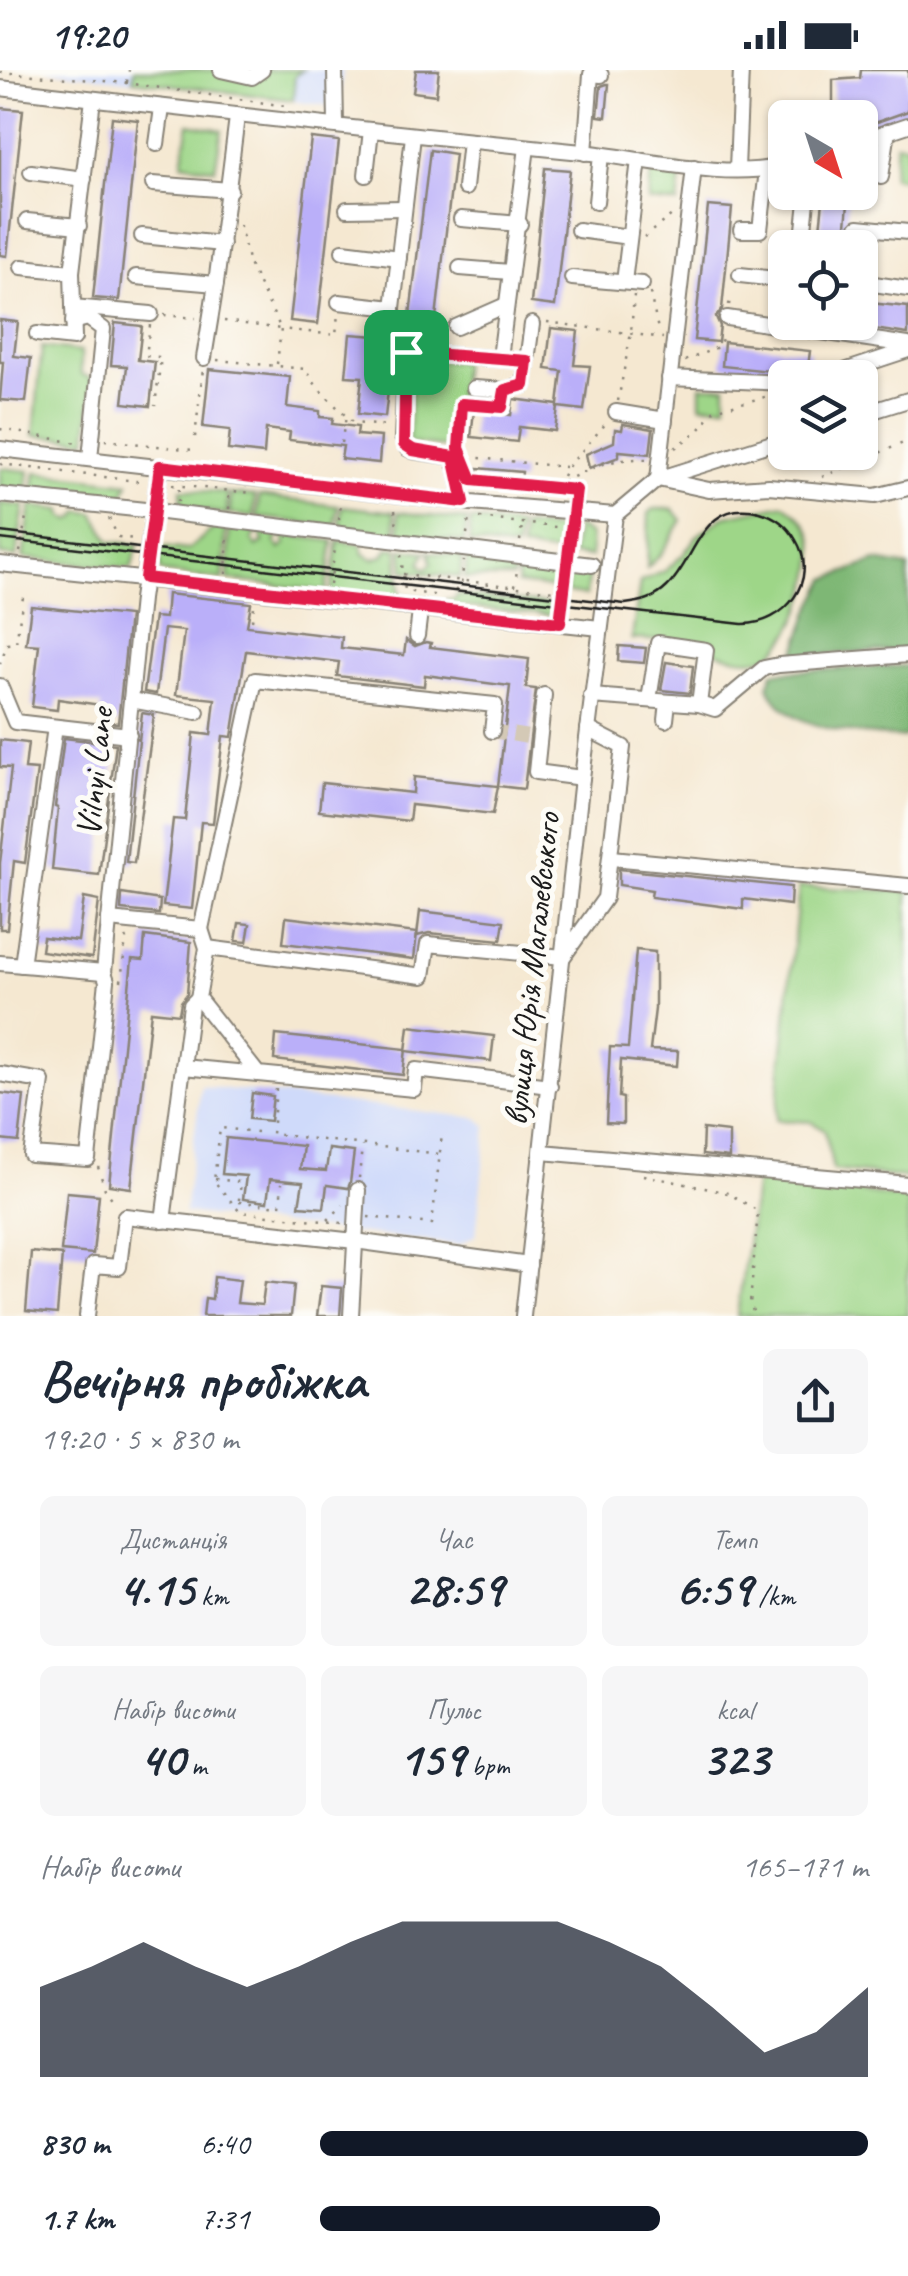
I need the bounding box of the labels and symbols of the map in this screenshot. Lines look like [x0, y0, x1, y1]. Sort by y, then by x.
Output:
north arrow [768, 100, 878, 210]
pin [364, 310, 449, 395]
street label: Vilnyi Lane [65, 703, 124, 838]
street label: вулиця Юрія Магалевського [493, 809, 570, 1127]

